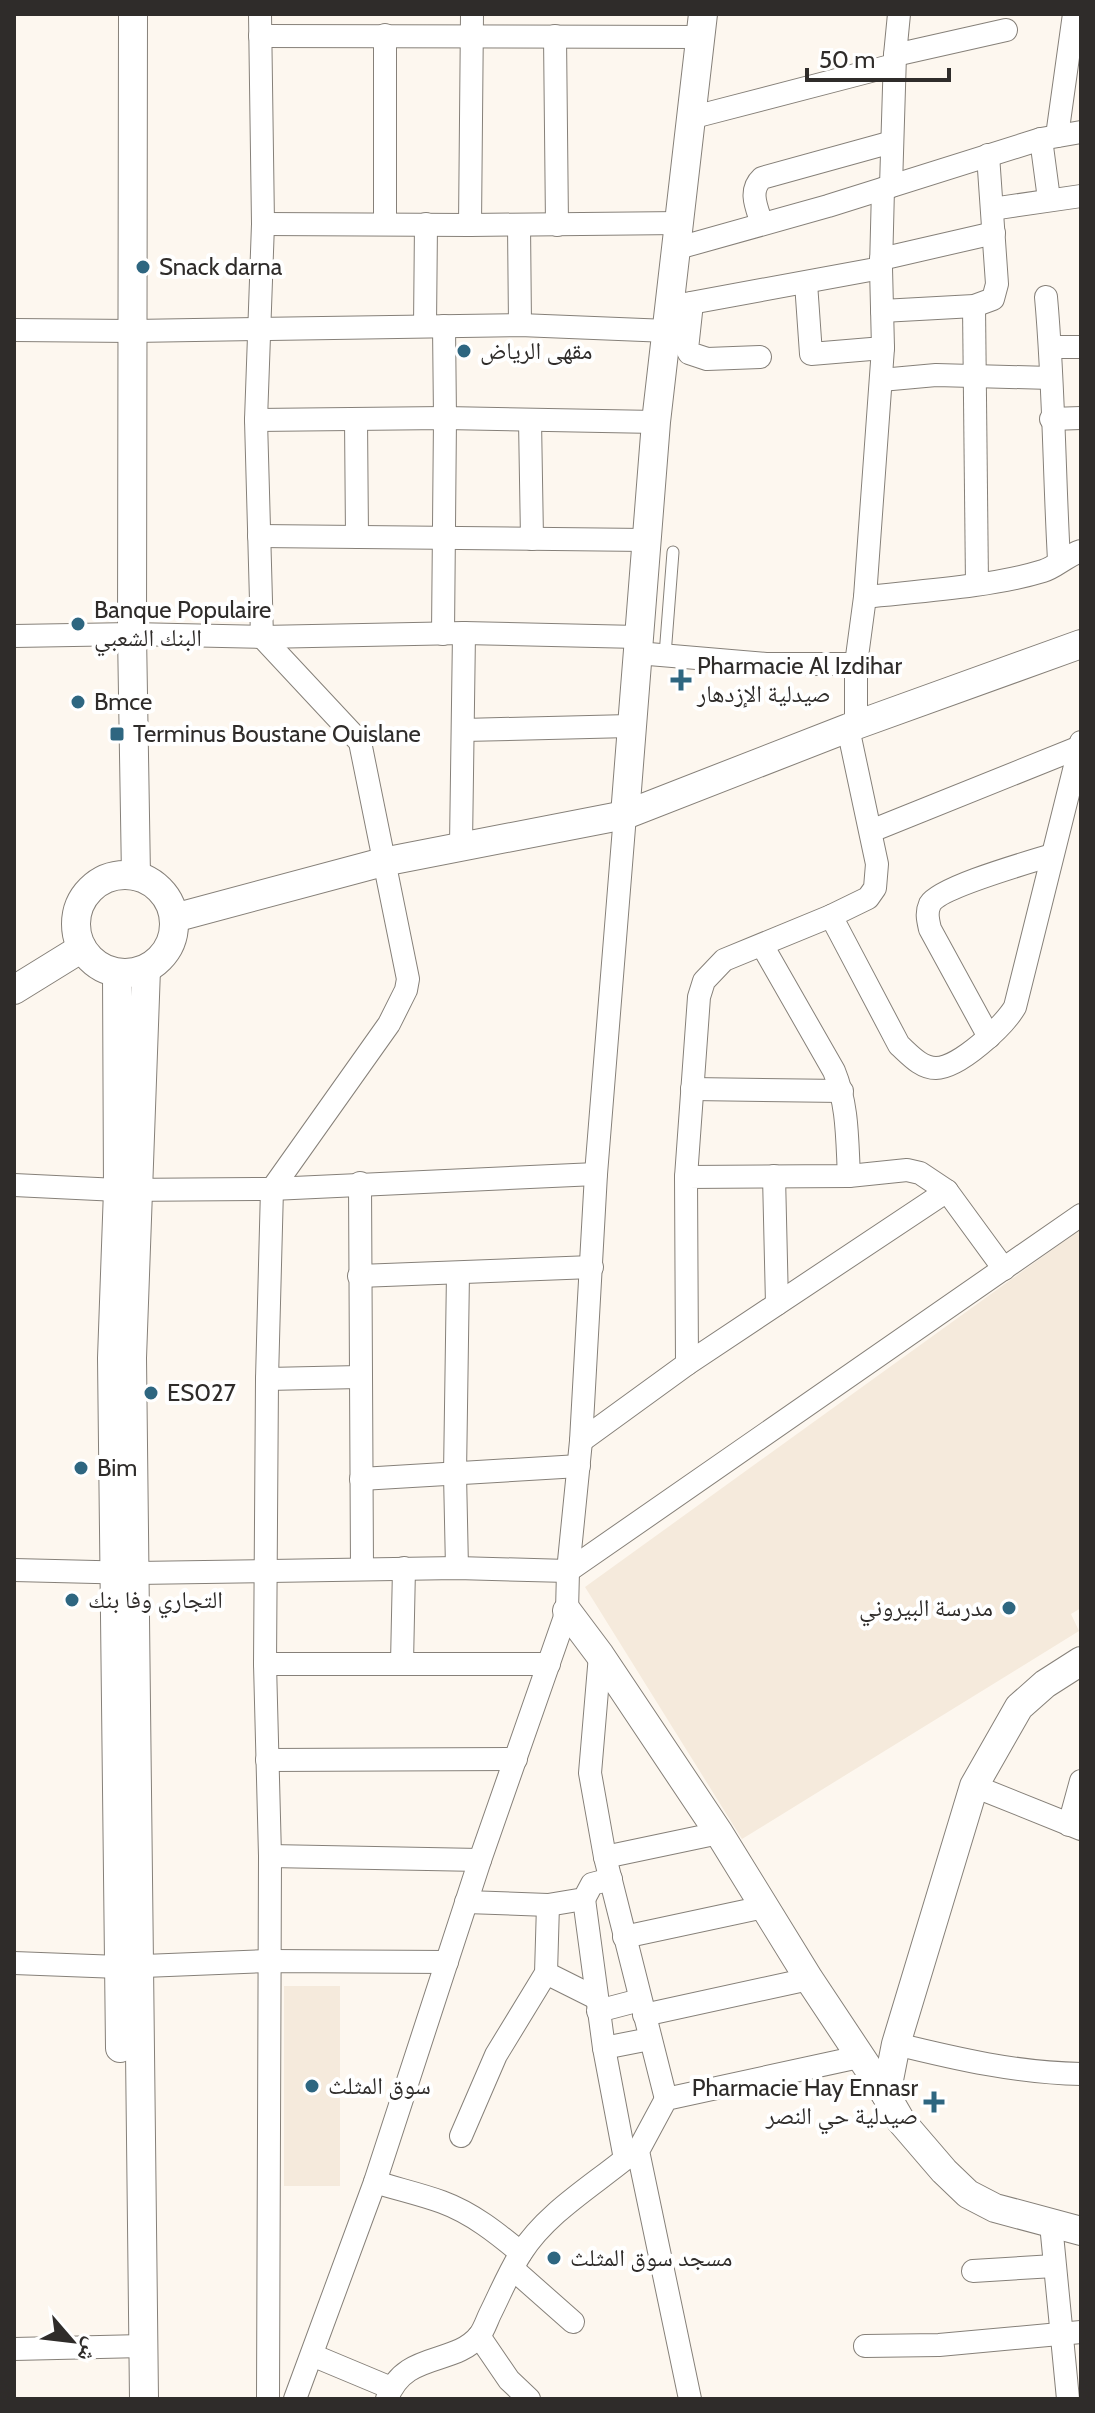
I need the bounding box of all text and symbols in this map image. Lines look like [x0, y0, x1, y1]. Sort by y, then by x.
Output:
scale bar [807, 32, 949, 82]
text: 50 m [819, 45, 875, 74]
place label: Snack darna [159, 252, 283, 281]
marker: Snack darna [134, 258, 152, 276]
place label: مقهى الرياض [480, 336, 592, 365]
marker: مقهى الرياض [455, 342, 473, 360]
place label: Banque Populaire البنك الشعبي [94, 595, 271, 657]
marker: Banque Populaire البنك الشعبي [69, 615, 87, 633]
place label: Pharmacie Al Izdihar صيدلية الإزدهار [696, 651, 902, 708]
marker: Pharmacie Al Izdihar صيدلية الإزدهار [672, 671, 690, 689]
place label: Bmce [94, 687, 152, 716]
marker: Bmce [69, 693, 87, 711]
place label: Terminus Boustane Ouislane [133, 719, 421, 748]
marker: Terminus Boustane Ouislane [108, 725, 126, 743]
place label: ES027 [167, 1378, 236, 1407]
marker: ES027 [142, 1384, 160, 1402]
place label: Bim [97, 1453, 137, 1482]
marker: Bim [72, 1459, 90, 1477]
place label: التجاري وفا بنك [88, 1585, 223, 1619]
marker: التجاري وفا بنك [63, 1591, 81, 1609]
place label: مدرسة البيروني [859, 1593, 993, 1627]
marker: مدرسة البيروني [1000, 1599, 1018, 1617]
place label: سوق المثلث [328, 2071, 431, 2100]
place label: Pharmacie Hay Ennasr صيدلية حي النصر [692, 2073, 918, 2135]
marker: سوق المثلث [303, 2077, 321, 2095]
marker: Pharmacie Hay Ennasr صيدلية حي النصر [925, 2093, 943, 2111]
place label: مسجد سوق المثلث [570, 2243, 732, 2272]
marker: مسجد سوق المثلث [545, 2249, 563, 2267]
north arrow [32, 2301, 112, 2381]
text: ش [72, 2334, 107, 2367]

